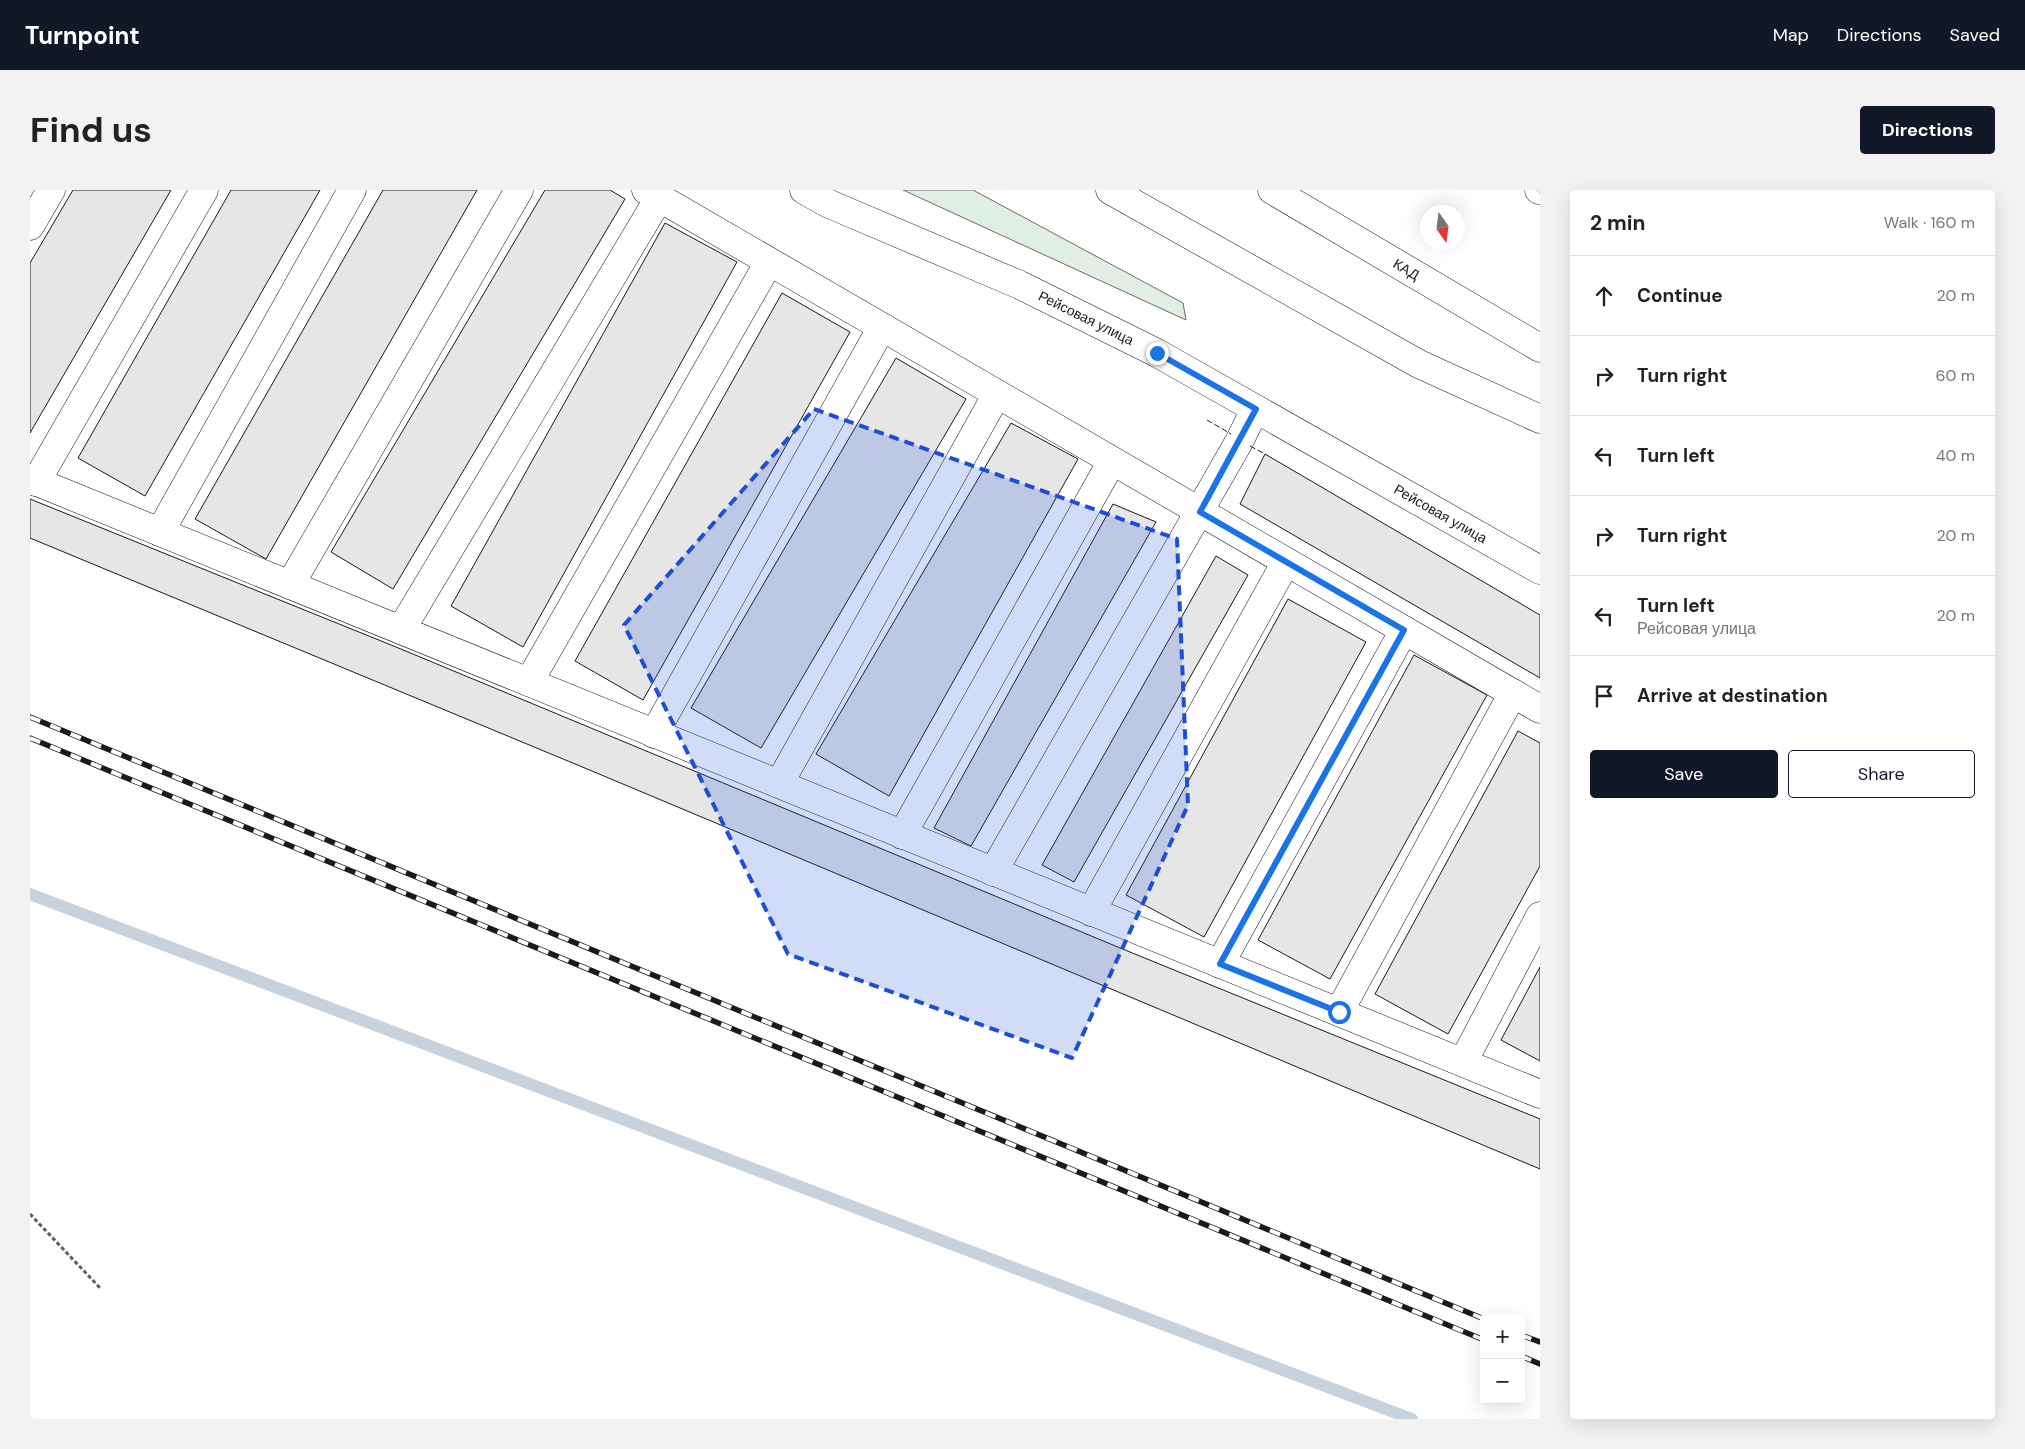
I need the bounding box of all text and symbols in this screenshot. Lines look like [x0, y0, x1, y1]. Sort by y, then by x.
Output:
text: Turnpoint [25, 20, 140, 51]
text: Map [1773, 23, 1809, 47]
text: Directions [1837, 23, 1922, 47]
text: Saved [1950, 23, 2000, 47]
button: Directions [1860, 106, 1995, 154]
text: Find us [30, 107, 152, 153]
north arrow [1420, 205, 1465, 250]
text: 2 min [1590, 209, 1646, 237]
text: Walk · 160 m [1884, 212, 1975, 233]
street label: КАД [1390, 255, 1423, 284]
icon: ahead [1590, 282, 1618, 310]
text: Continue [1637, 283, 1723, 308]
text: 20 m [1936, 285, 1975, 306]
street label: Рейсовая улица [1035, 287, 1137, 349]
route end [1146, 342, 1169, 365]
icon: right [1590, 362, 1618, 390]
text: Turn right [1637, 363, 1727, 388]
text: 60 m [1935, 365, 1975, 386]
icon: left [1590, 442, 1618, 470]
text: Turn left [1637, 443, 1715, 468]
text: 40 m [1936, 445, 1975, 466]
street label: Рейсовая улица [1391, 480, 1491, 547]
icon: right [1590, 522, 1618, 550]
text: Turn right [1637, 523, 1727, 548]
text: 20 m [1936, 525, 1975, 546]
text: Turn left [1637, 593, 1715, 618]
icon: left [1590, 602, 1618, 630]
text: 20 m [1936, 605, 1975, 626]
text: Рейсовая улица [1637, 618, 1756, 639]
icon: arrive [1590, 682, 1618, 710]
text: Arrive at destination [1637, 683, 1828, 708]
button: Save [1590, 750, 1778, 798]
button: Share [1788, 750, 1975, 798]
route start [1328, 1001, 1351, 1024]
map controls [1480, 1314, 1525, 1404]
button: + [1480, 1314, 1525, 1359]
button: − [1480, 1359, 1525, 1404]

